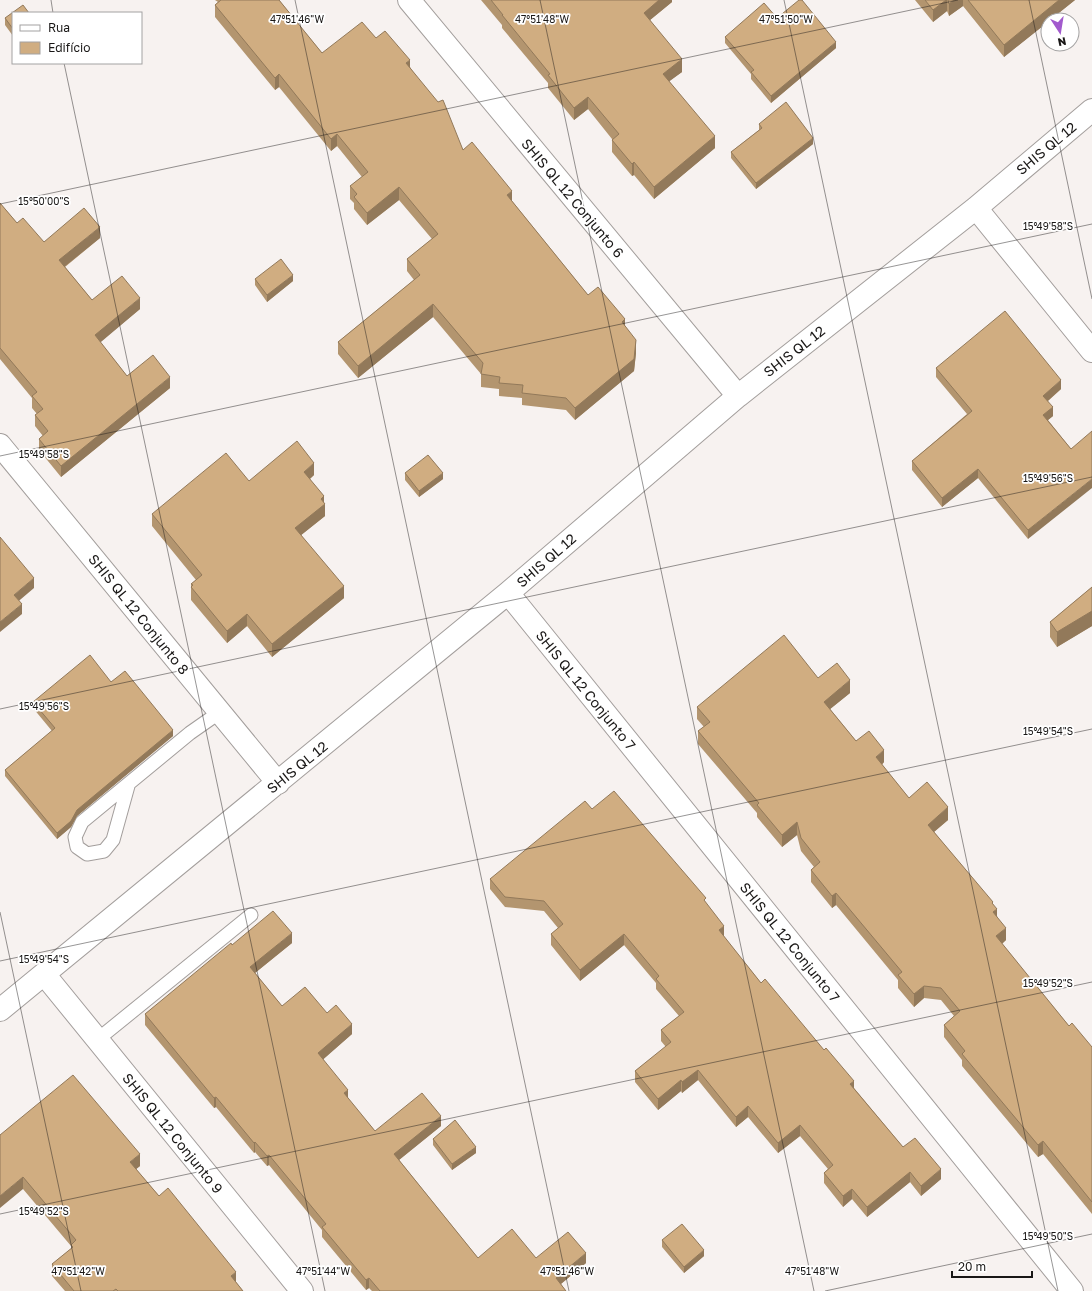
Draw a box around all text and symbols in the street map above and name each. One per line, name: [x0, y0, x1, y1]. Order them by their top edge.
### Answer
legend: [12, 12, 142, 64]
north arrow: [1040, 12, 1080, 52]
text: 47°51'46"W: [270, 13, 324, 25]
text: 47°51'48"W: [515, 13, 569, 25]
text: 47°51'50"W: [759, 13, 813, 25]
text: Rua: [48, 20, 70, 35]
text: N: [1057, 35, 1068, 49]
text: Edifício: [48, 40, 90, 55]
street label: SHIS QL 12: [1012, 118, 1080, 178]
street label: SHIS QL 12 Conjunto 6: [518, 135, 628, 261]
text: 15°50'00"S: [18, 195, 70, 207]
text: 15°49'58"S: [1023, 220, 1073, 232]
street label: SHIS QL 12: [760, 322, 828, 380]
text: 15°49'58"S: [19, 448, 69, 460]
text: 15°49'56"S: [1023, 472, 1073, 484]
street label: SHIS QL 12: [513, 530, 579, 590]
street label: SHIS QL 12 Conjunto 8: [85, 550, 193, 678]
street label: SHIS QL 12 Conjunto 7: [533, 627, 639, 753]
text: 15°49'56"S: [19, 700, 69, 712]
text: 15°49'54"S: [1023, 725, 1073, 737]
street label: SHIS QL 12: [263, 737, 331, 797]
street label: SHIS QL 12 Conjunto 7: [737, 879, 843, 1005]
text: 15°49'54"S: [19, 953, 69, 965]
text: 15°49'52"S: [1023, 977, 1073, 989]
street label: SHIS QL 12 Conjunto 9: [119, 1069, 227, 1197]
text: 15°49'52"S: [19, 1205, 69, 1217]
text: 15°49'50"S: [1023, 1230, 1073, 1242]
scale bar: [952, 1253, 1032, 1279]
text: 20 m: [958, 1259, 986, 1274]
text: 47°51'42"W: [51, 1265, 105, 1277]
text: 47°51'44"W: [296, 1265, 350, 1277]
text: 47°51'46"W: [540, 1265, 594, 1277]
text: 47°51'48"W: [785, 1265, 839, 1277]

